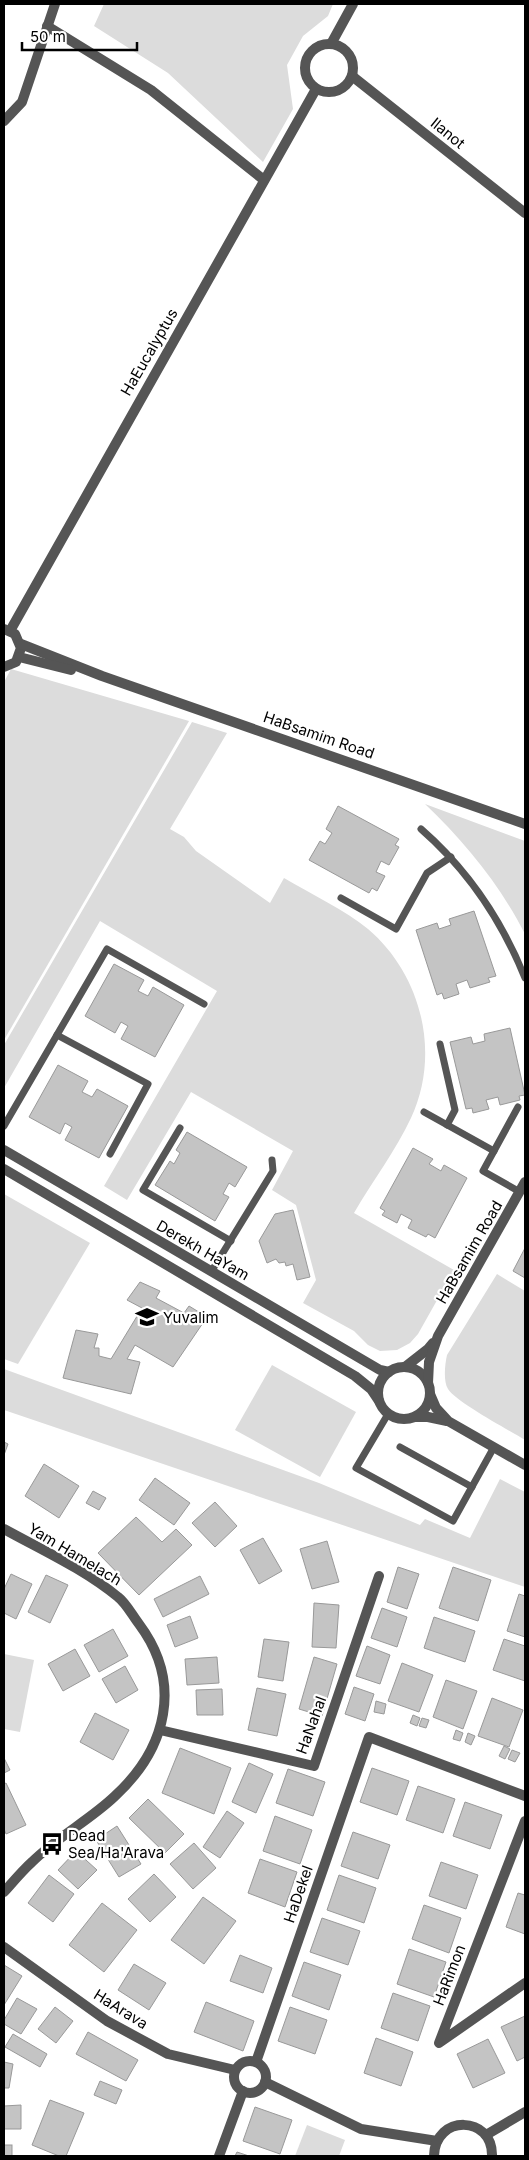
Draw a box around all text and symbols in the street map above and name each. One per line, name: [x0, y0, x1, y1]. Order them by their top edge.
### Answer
scale bar: [22, 20, 138, 52]
text: 50 m: [30, 27, 66, 46]
street label: Ilanot: [427, 113, 469, 153]
street label: HaEucalyptus: [116, 305, 182, 399]
street label: HaBsamim Road: [261, 707, 377, 763]
street label: HaBsamim Road: [432, 1197, 506, 1307]
street label: Derekh HaYam: [153, 1216, 253, 1284]
school or university icon: Yuvalim: [134, 1304, 160, 1330]
place label: Yuvalim: [163, 1308, 219, 1327]
street label: Yam Hamelach: [25, 1519, 125, 1589]
street label: HaNahal: [292, 1693, 330, 1757]
place label: Dead Sea/Ha'Arava: [68, 1826, 164, 1862]
bus stop icon: Dead Sea/Ha'Arava: [39, 1831, 65, 1857]
street label: HaDekel: [279, 1863, 317, 1925]
street label: HaRimon: [429, 1942, 469, 2008]
street label: HaArava: [90, 1985, 152, 2033]

